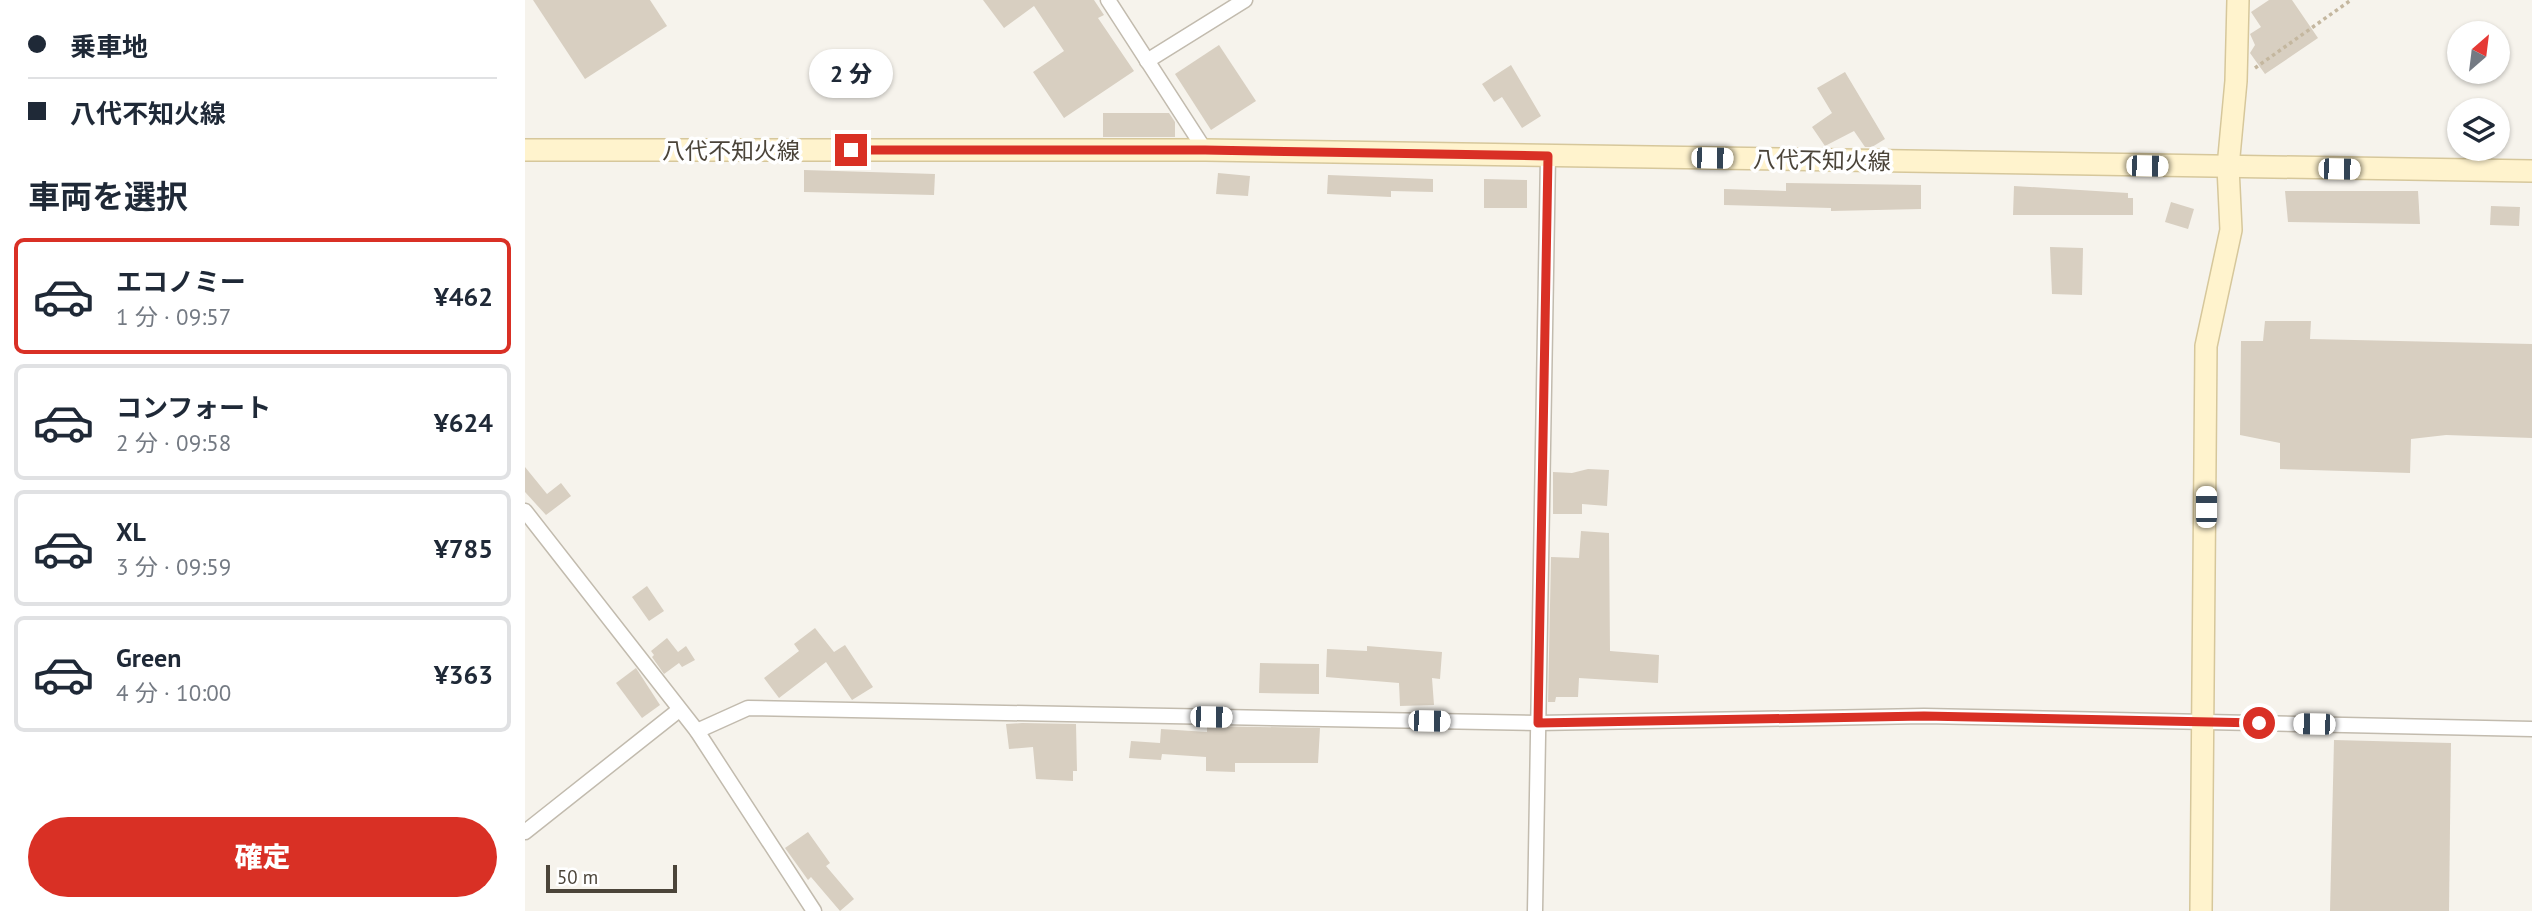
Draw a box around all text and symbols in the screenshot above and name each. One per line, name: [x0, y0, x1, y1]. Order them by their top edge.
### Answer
north arrow: [2447, 21, 2509, 84]
map controls: [2447, 21, 2510, 161]
text: 乗車地: [70, 30, 148, 63]
callout: 2 分: [809, 48, 893, 97]
text: 2 分: [830, 59, 872, 88]
text: 八代不知火線: [70, 97, 226, 130]
button: layers: [2447, 98, 2510, 161]
route end: [835, 134, 867, 166]
street label: 八代不知火線: [662, 136, 800, 165]
street label: 八代不知火線: [1753, 144, 1891, 176]
car: [1691, 147, 1734, 169]
car: [2126, 155, 2169, 177]
car: [2318, 158, 2361, 180]
text: 車両を選択: [28, 175, 188, 217]
icon: car: [32, 265, 95, 328]
text: エコノミー: [116, 265, 246, 298]
text: ¥462: [434, 280, 493, 313]
text: 1 分 · 09:57: [116, 302, 231, 331]
icon: car: [32, 391, 95, 454]
text: コンフォート: [116, 391, 271, 424]
text: ¥624: [434, 406, 493, 439]
text: 2 分 · 09:58: [116, 428, 231, 457]
car: [2196, 486, 2217, 528]
text: XL: [116, 515, 146, 548]
icon: car: [32, 517, 95, 580]
text: ¥785: [434, 532, 493, 565]
text: 3 分 · 09:59: [116, 552, 231, 581]
text: Green: [116, 641, 181, 674]
icon: car: [32, 643, 95, 706]
text: ¥363: [434, 658, 493, 691]
text: 4 分 · 10:00: [116, 678, 231, 707]
car: [1190, 706, 1233, 728]
route start: [2243, 707, 2275, 739]
car: [1408, 710, 1451, 732]
car: [2293, 713, 2336, 735]
button: 確定: [28, 817, 497, 897]
scale bar: [546, 862, 677, 894]
text: 50 m: [557, 865, 598, 889]

